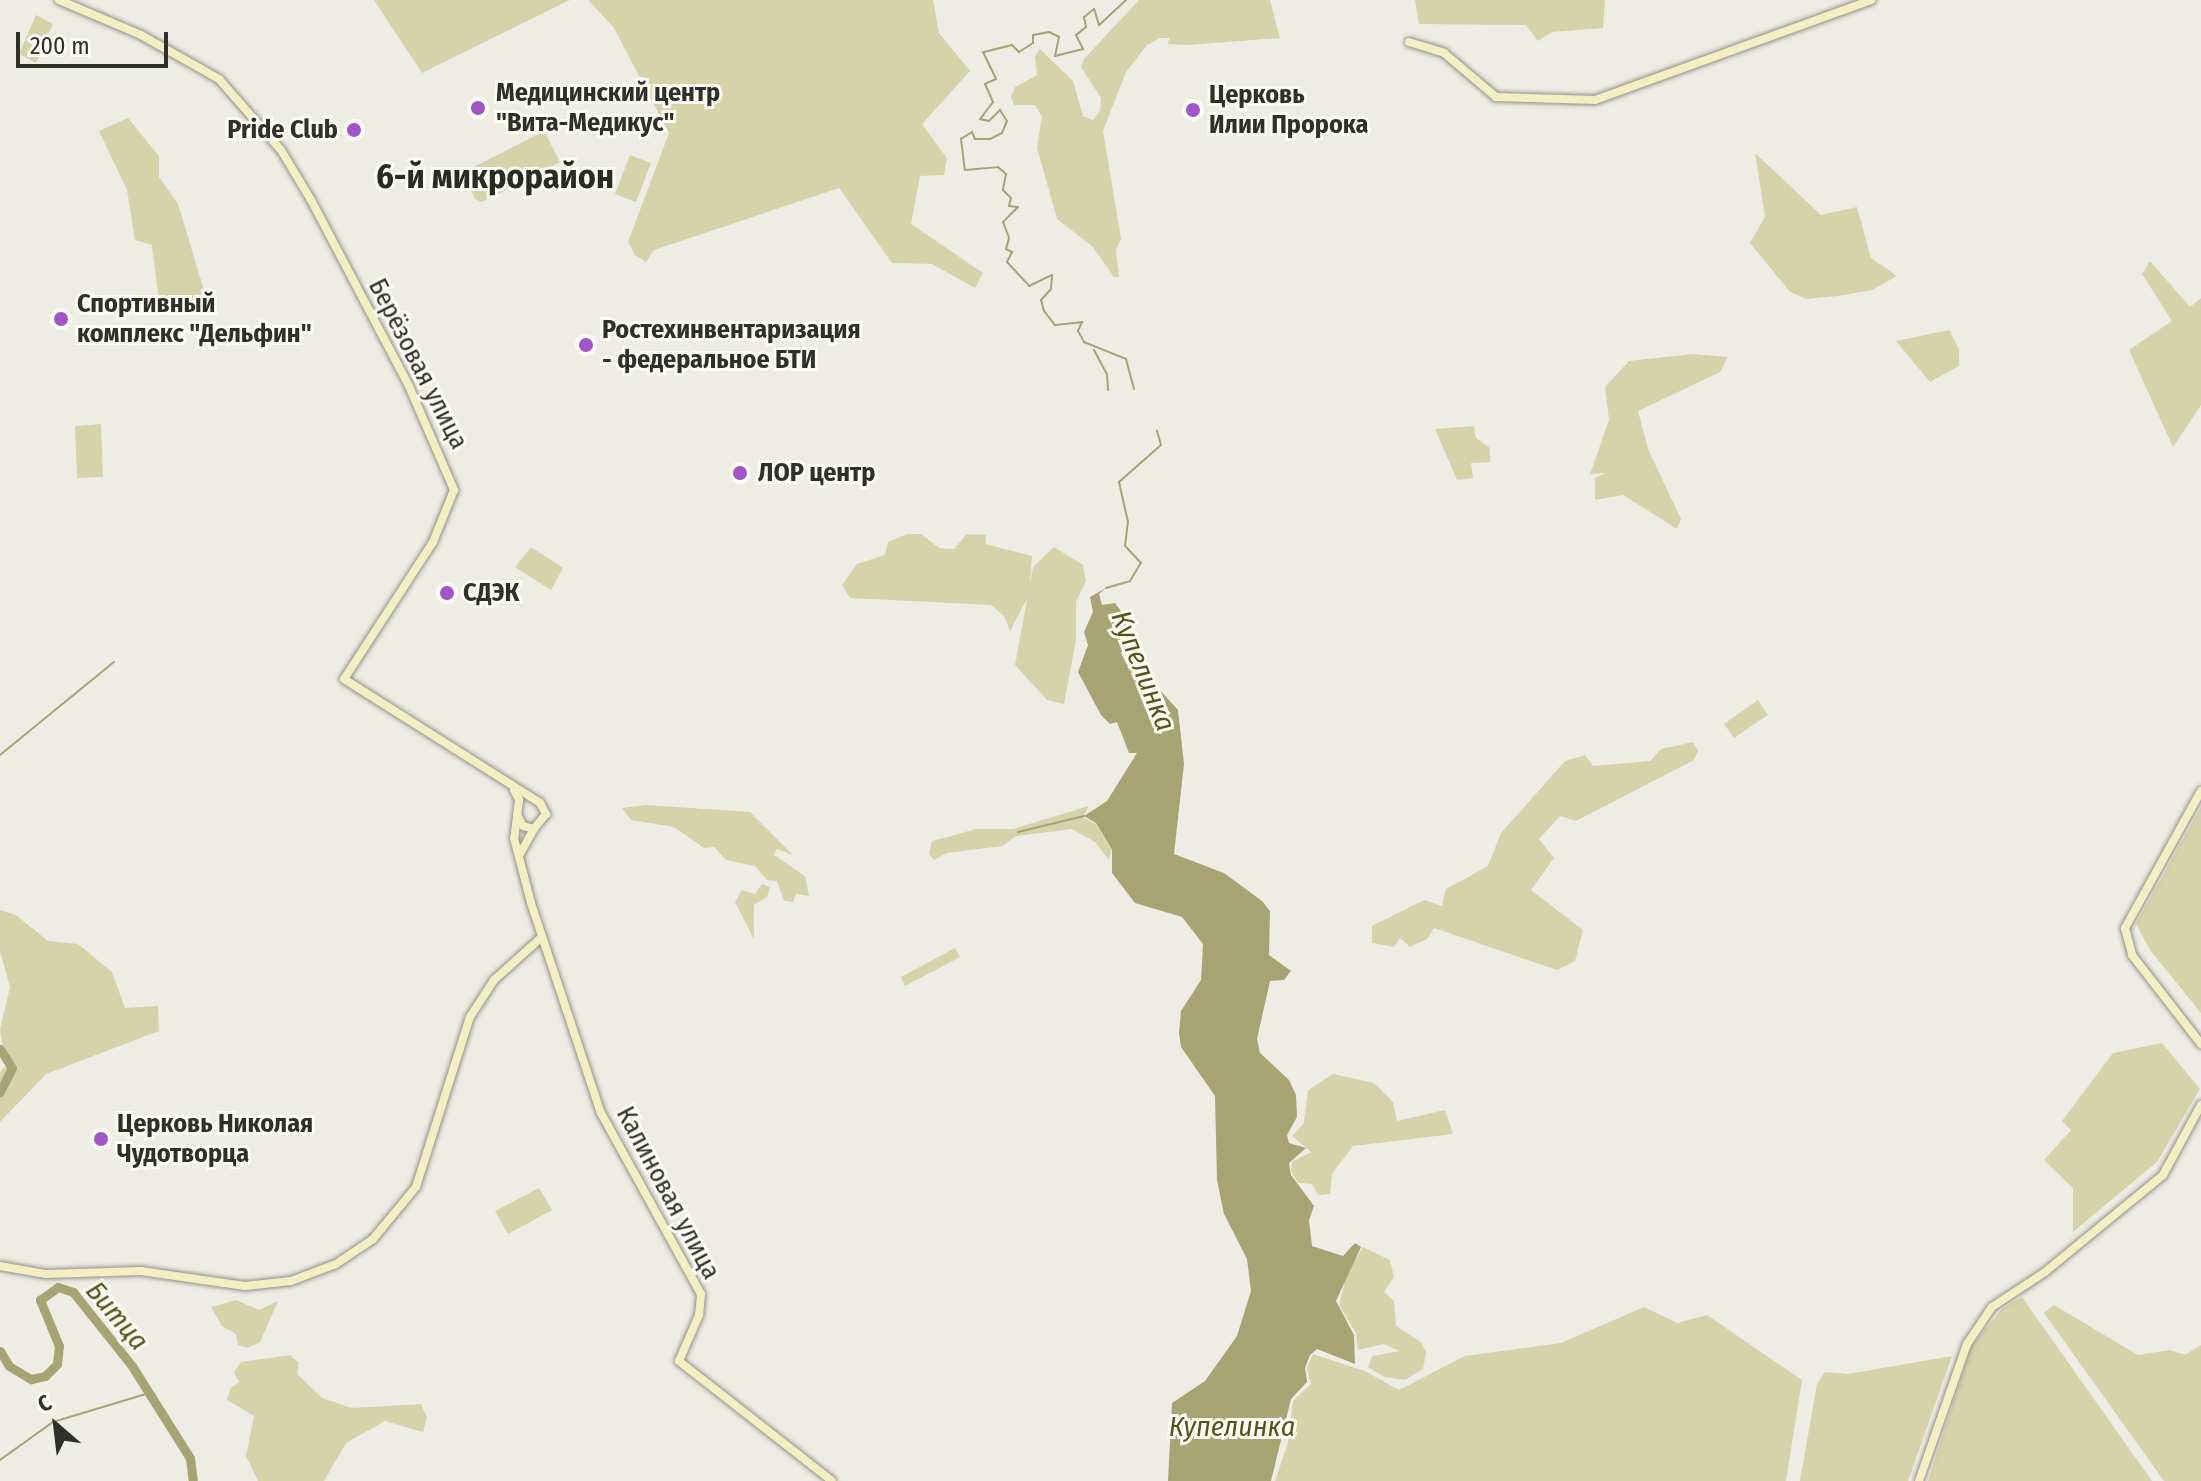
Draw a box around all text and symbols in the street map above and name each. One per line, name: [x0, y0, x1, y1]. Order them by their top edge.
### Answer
scale bar: [20, 16, 172, 66]
text: 200 m: [30, 32, 90, 60]
place label: Медицинский центр "Вита-Медикус": [496, 77, 720, 138]
place label: Церковь Илии Пророка: [1209, 79, 1368, 140]
marker: Медицинский центр "Вита-Медикус": [467, 97, 489, 119]
marker: Церковь Илии Пророка: [1184, 101, 1202, 119]
place label: Pride Club: [227, 114, 338, 146]
marker: Pride Club: [345, 121, 363, 139]
district label: 6-й микрорайон: [376, 157, 614, 197]
street label: Берёзовая улица: [362, 273, 474, 455]
place label: Спортивный комплекс "Дельфин": [77, 288, 312, 350]
marker: Спортивный комплекс "Дельфин": [52, 310, 70, 328]
place label: Ростехинвентаризация - федеральное БТИ: [602, 314, 861, 376]
marker: Ростехинвентаризация - федеральное БТИ: [577, 336, 595, 354]
place label: ЛОР центр: [758, 457, 875, 489]
marker: ЛОР центр: [729, 462, 751, 484]
place label: СДЭК: [463, 577, 519, 609]
marker: СДЭК: [438, 584, 456, 602]
water label: Купелинка: [1104, 606, 1182, 736]
street label: Калиновая улица: [609, 1101, 727, 1285]
place label: Церковь Николая Чудотворца: [117, 1108, 313, 1170]
marker: Церковь Николая Чудотворца: [92, 1130, 110, 1148]
water label: Битца: [79, 1275, 155, 1357]
north arrow: [16, 1385, 96, 1465]
text: С: [33, 1389, 56, 1418]
water label: Купелинка: [1169, 1410, 1295, 1444]

